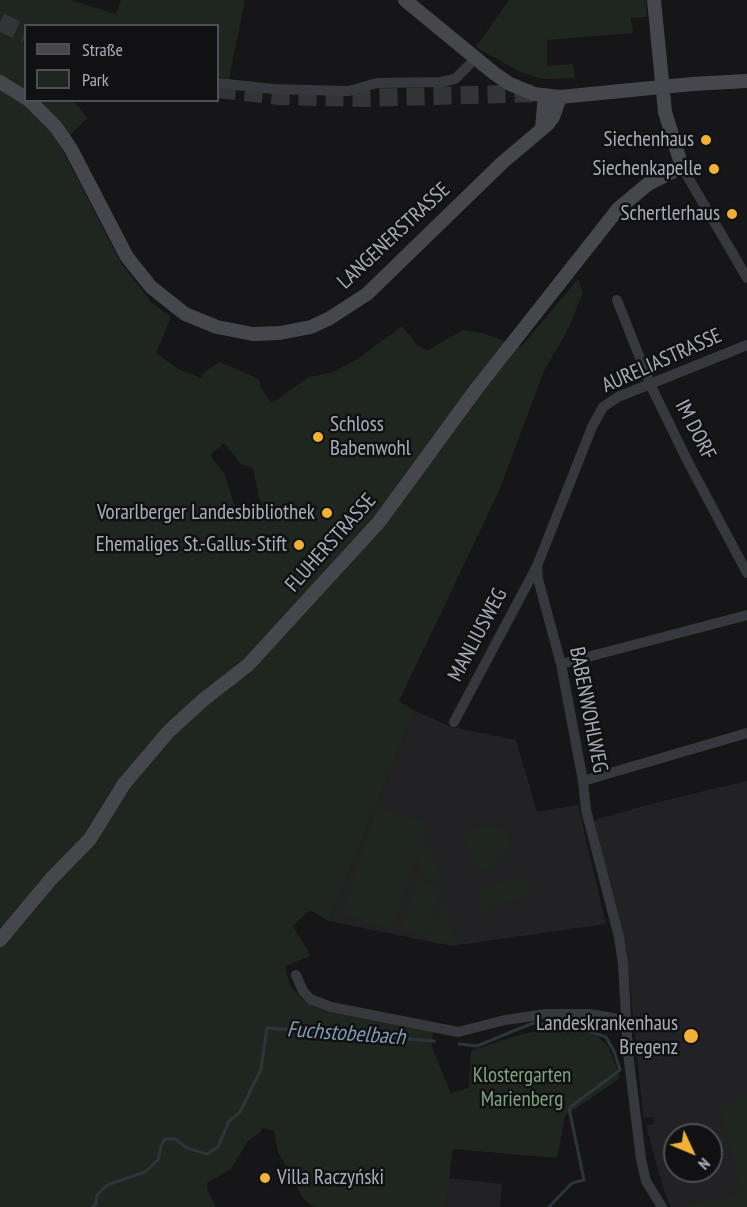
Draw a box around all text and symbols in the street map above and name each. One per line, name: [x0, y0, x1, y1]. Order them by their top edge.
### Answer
legend: [24, 24, 219, 102]
text: Straße: [82, 38, 123, 61]
text: Park: [82, 68, 109, 91]
place label: Siechenhaus: [603, 127, 694, 153]
marker: Siechenhaus: [699, 133, 713, 147]
place label: Siechenkapelle: [593, 156, 702, 182]
marker: Siechenkapelle: [707, 162, 721, 176]
street label: LANGENERSTRASSE: [332, 177, 456, 295]
place label: Schertlerhaus: [620, 201, 720, 227]
marker: Schertlerhaus: [725, 207, 739, 221]
street label: AURELIASTRASSE: [598, 323, 726, 399]
street label: IM DORF: [669, 396, 721, 464]
place label: Schloss Babenwohl: [330, 412, 411, 462]
marker: Schloss Babenwohl: [311, 430, 325, 444]
street label: FLUHERSTRASSE: [280, 489, 382, 597]
place label: Vorarlberger Landesbibliothek: [97, 500, 315, 526]
marker: Vorarlberger Landesbibliothek: [320, 506, 334, 520]
place label: Ehemaliges St.-Gallus-Stift: [96, 532, 287, 558]
marker: Ehemaliges St.-Gallus-Stift: [292, 538, 306, 552]
street label: MANLIUSWEG: [443, 584, 513, 686]
street label: BABENWOHLWEG: [563, 645, 613, 775]
place label: Landeskrankenhaus Bregenz: [536, 1011, 678, 1061]
water label: Fuchstobelbach: [286, 1017, 406, 1051]
marker: Landeskrankenhaus Bregenz: [682, 1027, 700, 1045]
park label: Klostergarten Marienberg: [473, 1063, 571, 1113]
north arrow: [663, 1123, 723, 1183]
text: N: [694, 1154, 715, 1174]
place label: Villa Raczyński: [277, 1165, 384, 1191]
marker: Villa Raczyński: [258, 1171, 272, 1185]

